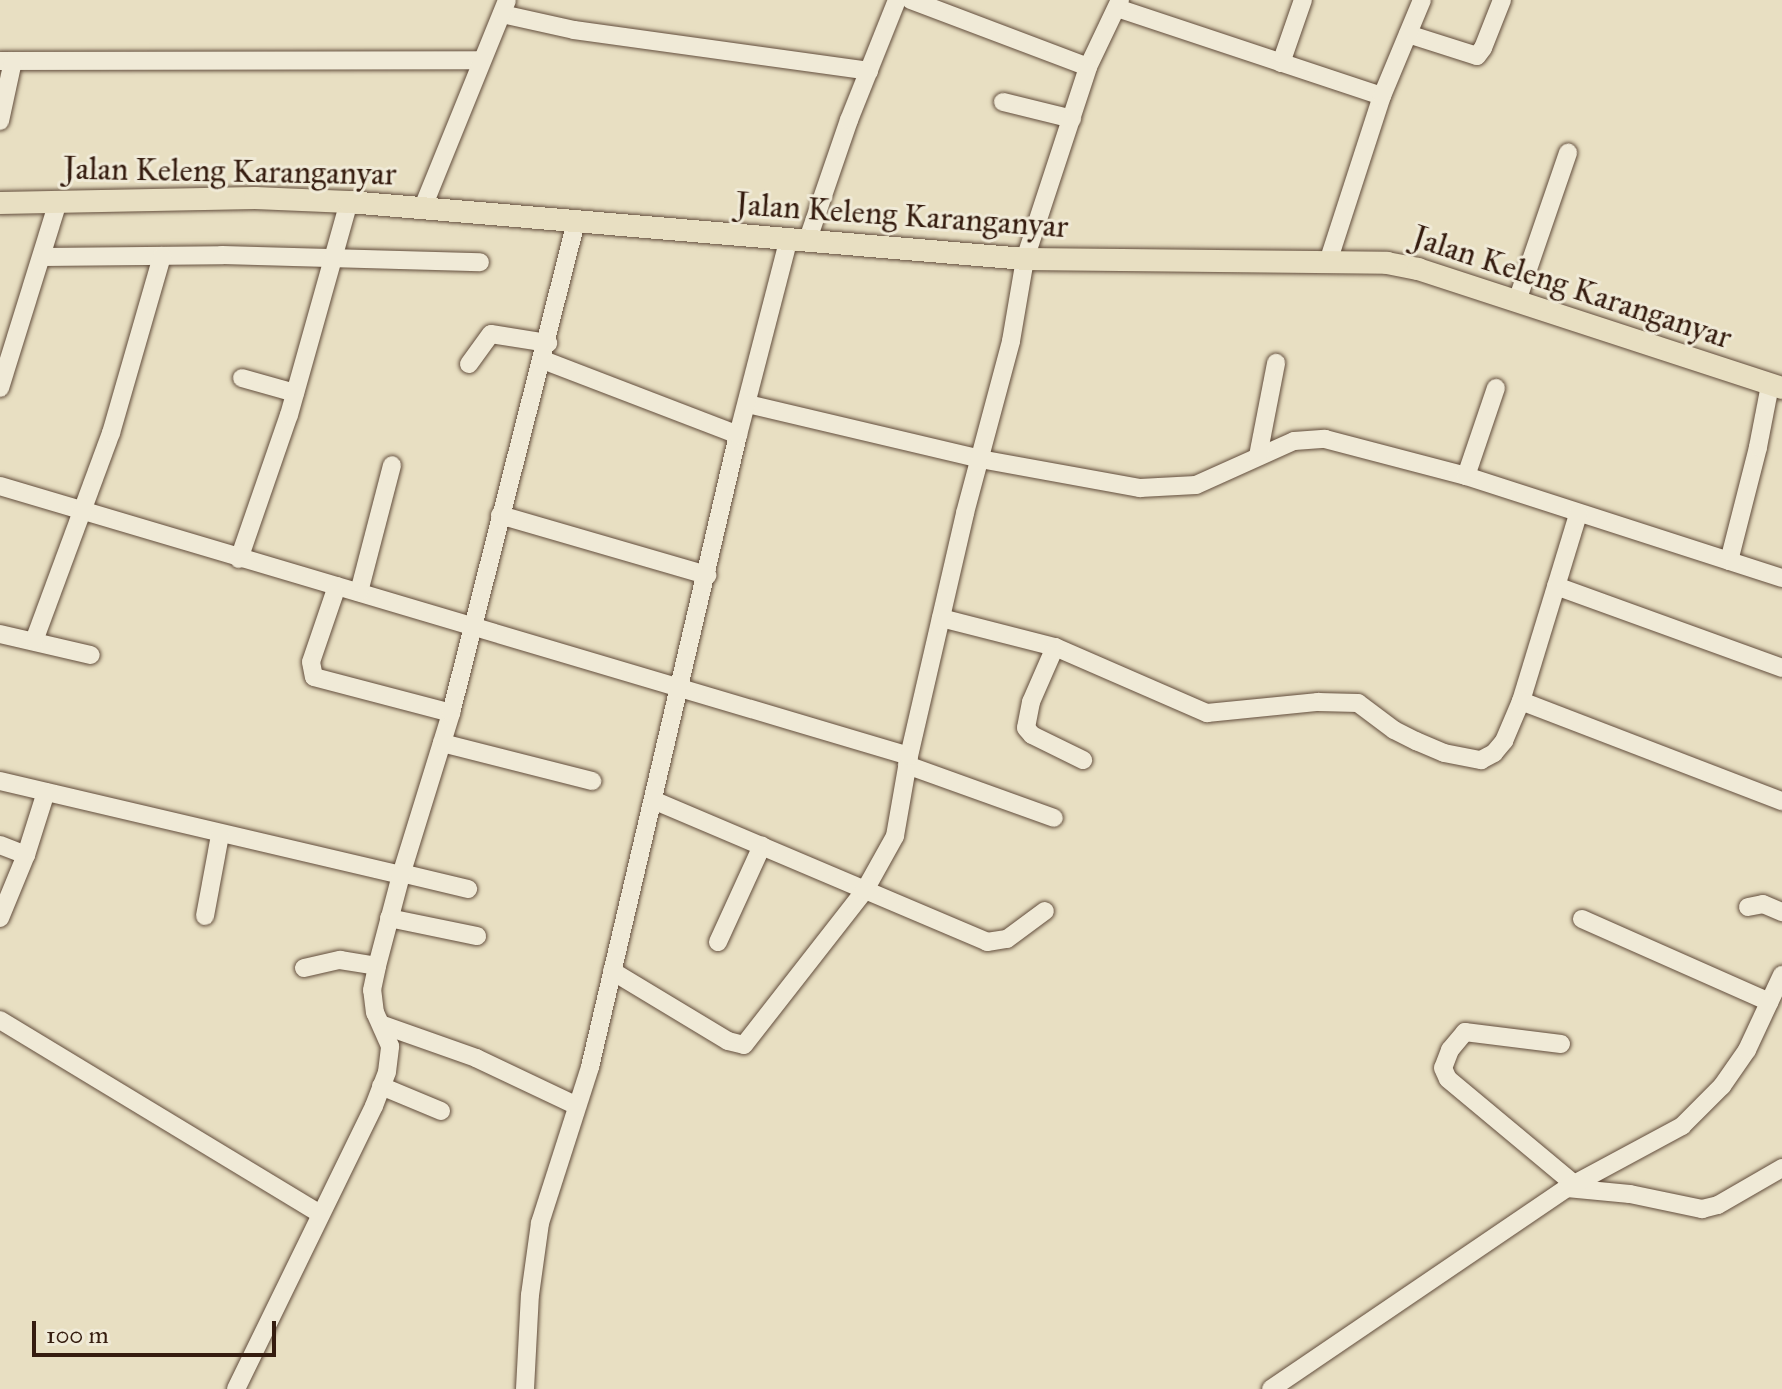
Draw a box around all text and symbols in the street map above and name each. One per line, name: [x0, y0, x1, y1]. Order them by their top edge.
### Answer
street label: Jalan Keleng Karanganyar: [63, 150, 397, 194]
street label: Jalan Keleng Karanganyar: [734, 185, 1070, 247]
street label: Jalan Keleng Karanganyar: [1408, 218, 1736, 358]
scale bar: [36, 1305, 280, 1355]
text: 100 m: [46, 1320, 109, 1350]

